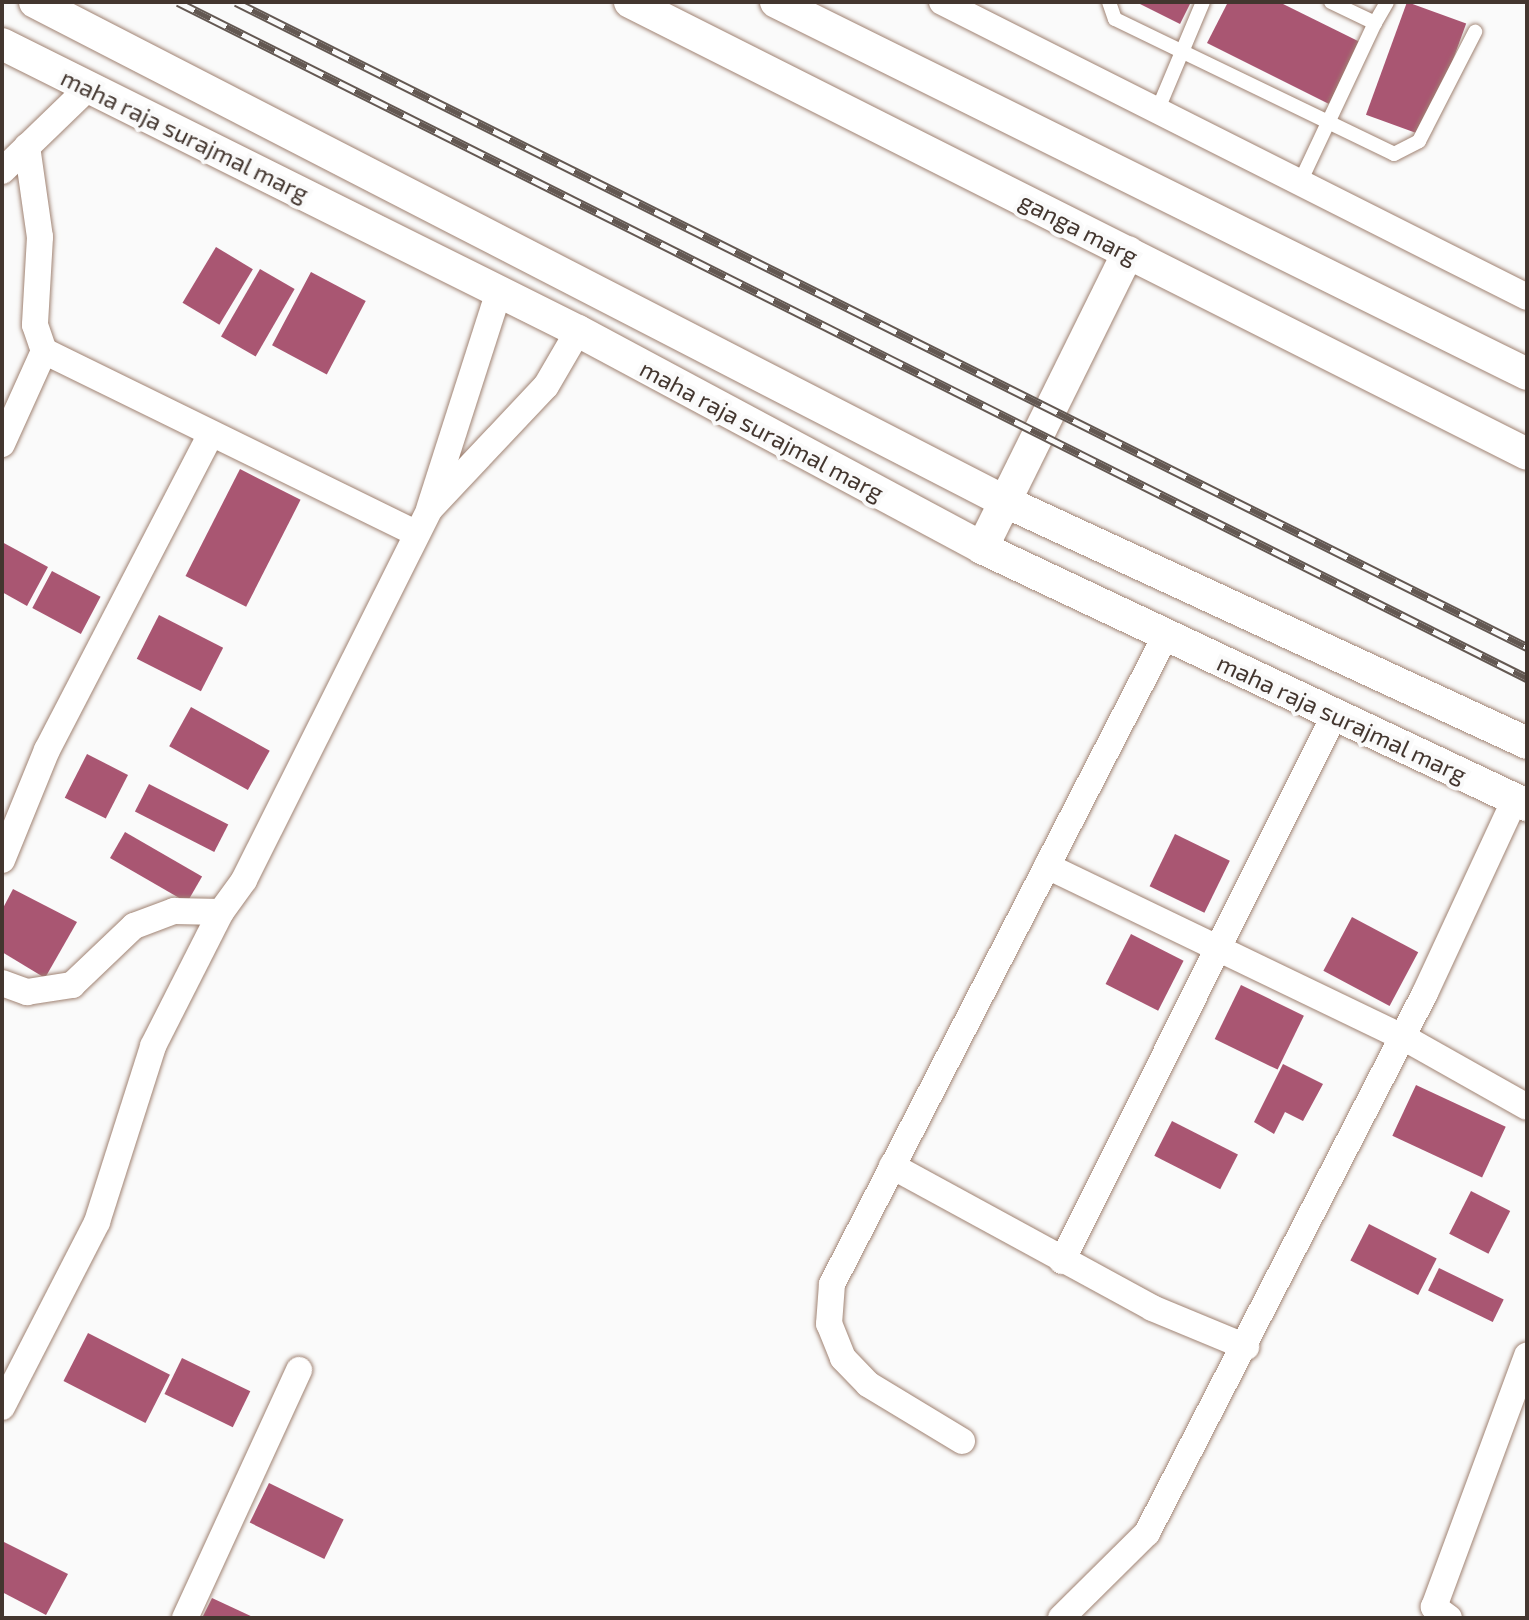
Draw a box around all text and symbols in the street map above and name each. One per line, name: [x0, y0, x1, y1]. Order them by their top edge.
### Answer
street label: maha raja surajmal marg: [56, 62, 314, 208]
street label: ganga marg: [1015, 186, 1143, 270]
street label: maha raja surajmal marg: [635, 353, 889, 507]
street label: maha raja surajmal marg: [1212, 647, 1472, 789]

